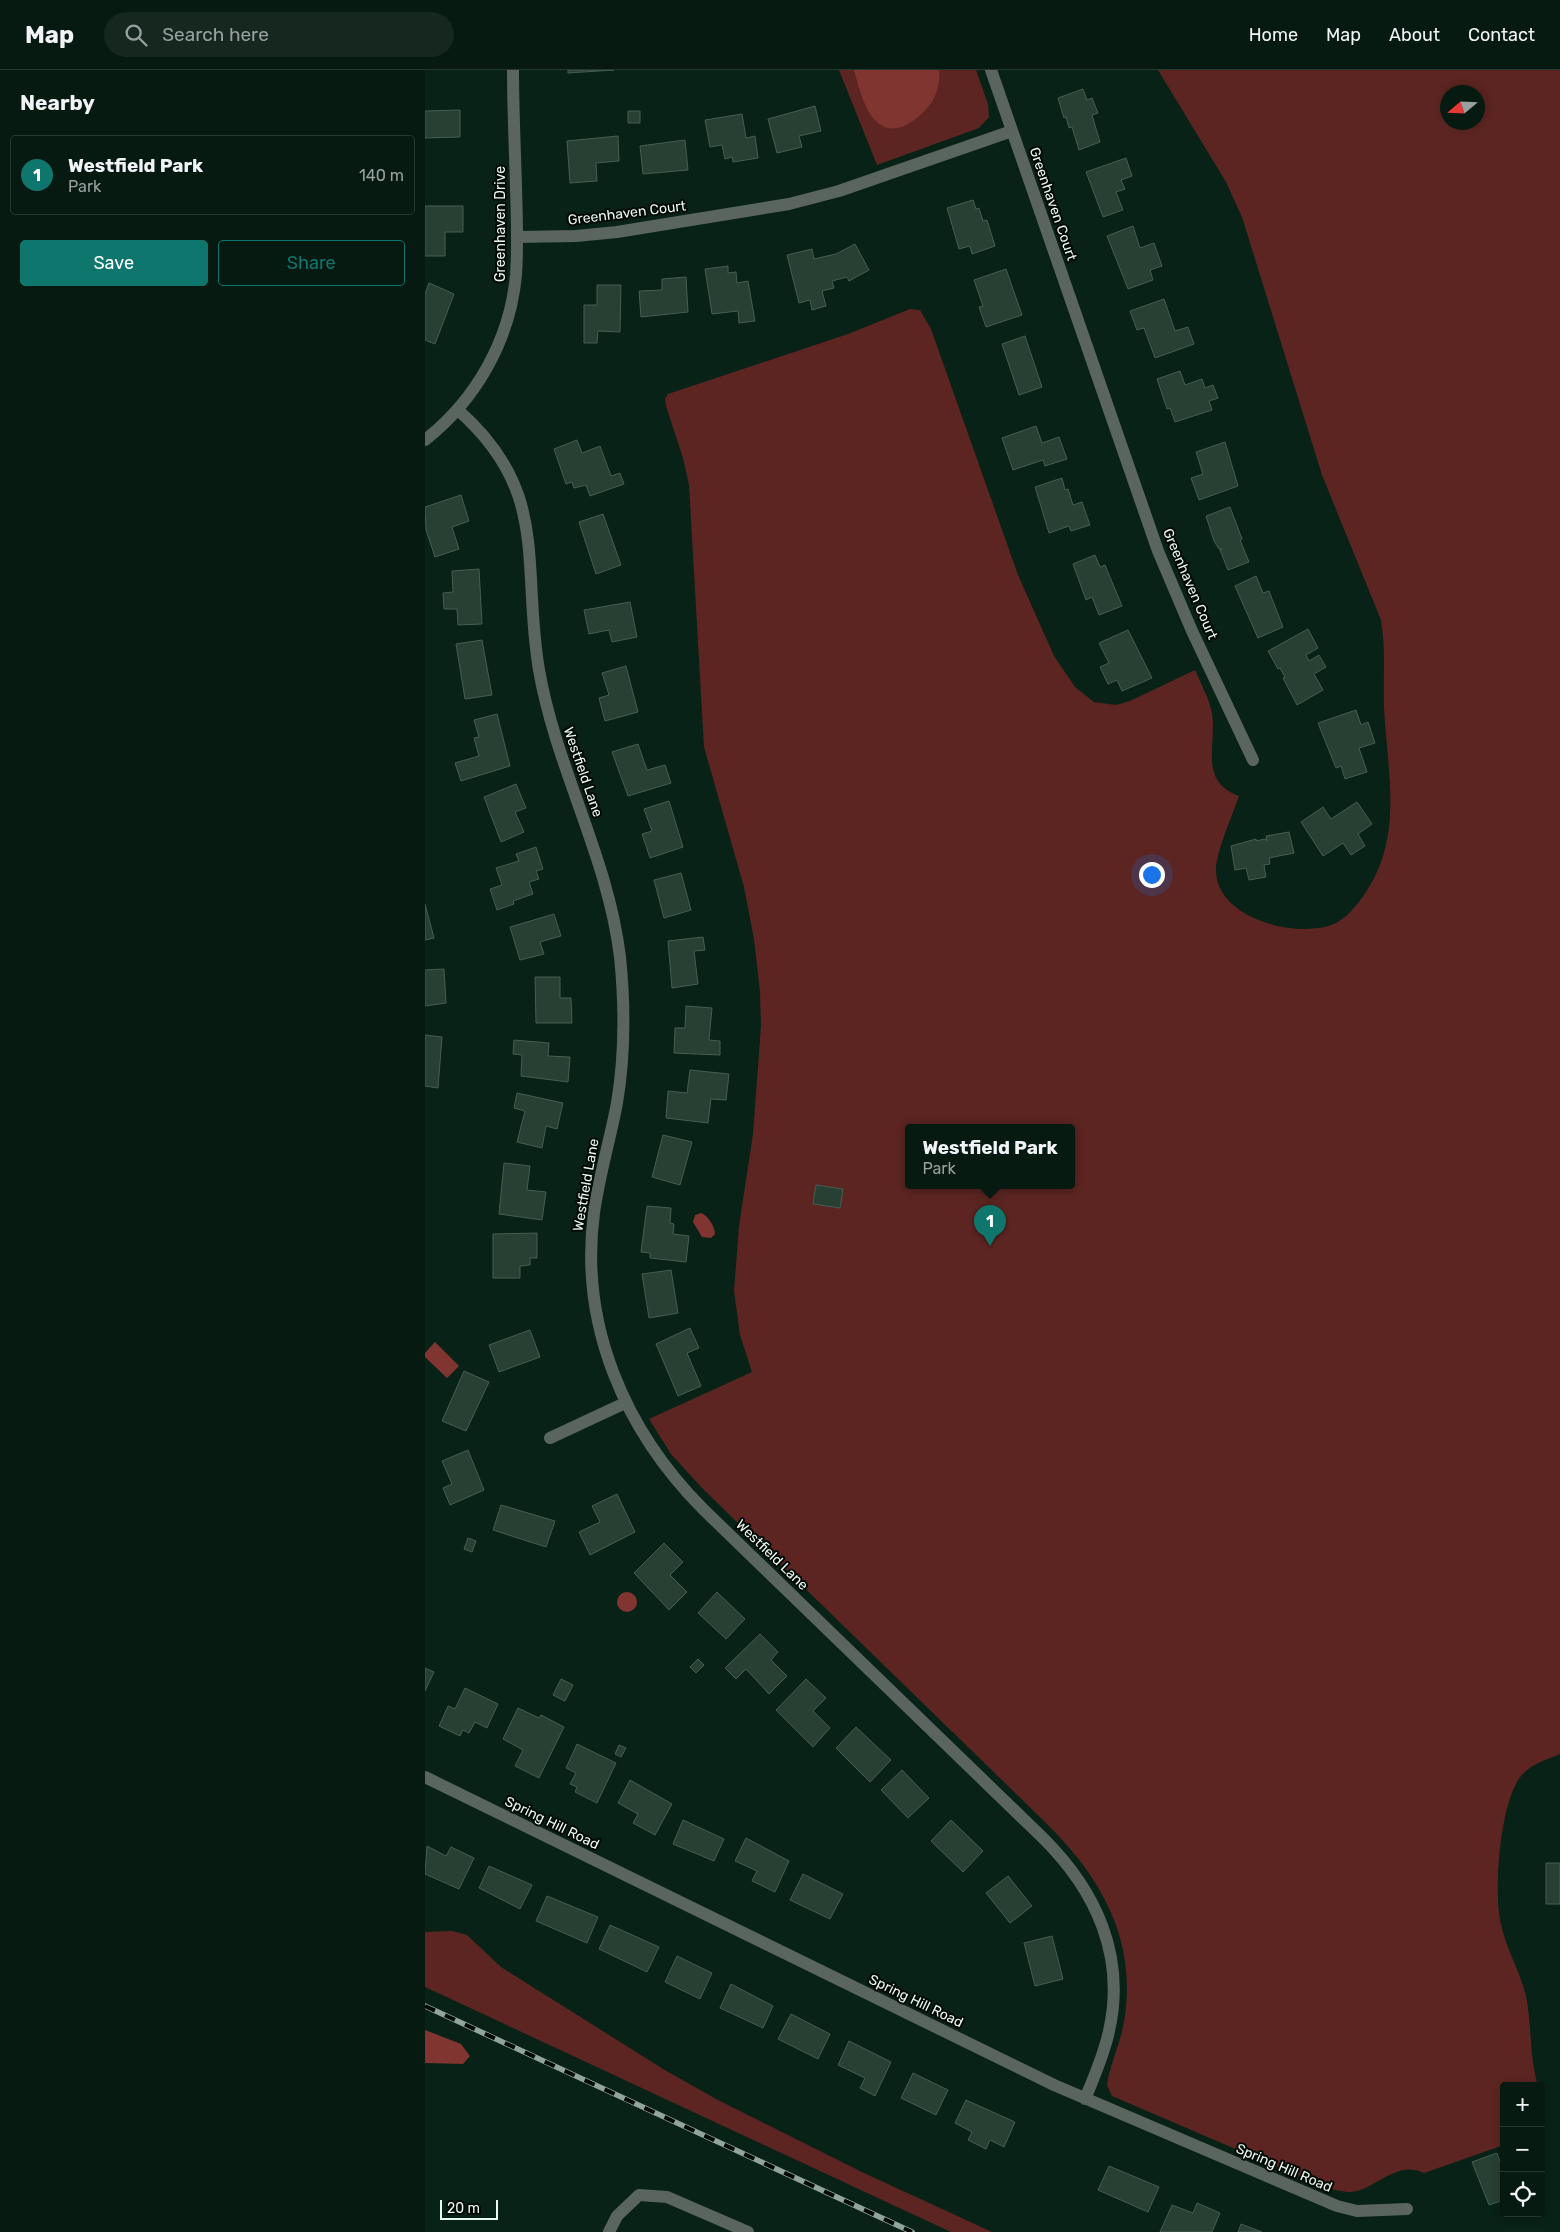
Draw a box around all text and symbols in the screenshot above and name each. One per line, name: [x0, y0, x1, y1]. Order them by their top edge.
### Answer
search box: [104, 12, 454, 57]
text: Map: [25, 21, 74, 49]
icon: search: [122, 21, 150, 49]
text: Search here: [162, 23, 269, 46]
text: Home: [1249, 24, 1298, 46]
text: Map: [1326, 24, 1361, 46]
text: About: [1389, 24, 1440, 46]
text: Contact: [1468, 24, 1535, 46]
north arrow: [1440, 85, 1485, 130]
text: Nearby: [20, 90, 95, 115]
street label: Greenhaven Court: [1026, 145, 1081, 263]
text: Westfield Park: [68, 154, 203, 177]
text: 1: [33, 166, 41, 185]
text: 140 m: [359, 166, 404, 185]
street label: Greenhaven Drive: [492, 166, 509, 282]
text: Park: [68, 177, 101, 196]
street label: Greenhaven Court: [567, 197, 688, 229]
button: Save: [20, 240, 208, 286]
button: Share: [218, 240, 405, 286]
street label: Greenhaven Court: [1159, 526, 1221, 642]
street label: Westfield Lane: [560, 725, 606, 819]
your location: [1139, 862, 1165, 888]
popup: [905, 1124, 1075, 1189]
text: Westfield Park: [922, 1136, 1058, 1159]
street label: Westfield Lane: [569, 1137, 603, 1233]
text: Park: [922, 1159, 956, 1178]
pin: 1: [974, 1205, 1006, 1246]
street label: Westfield Lane: [732, 1516, 812, 1594]
street label: Spring Hill Road: [502, 1793, 602, 1853]
street label: Spring Hill Road: [866, 1971, 966, 2031]
map controls: [1500, 2082, 1545, 2217]
button: +: [1500, 2082, 1545, 2127]
button: −: [1500, 2127, 1545, 2172]
street label: Spring Hill Road: [1233, 2140, 1335, 2196]
button: locate: [1500, 2172, 1545, 2217]
scale bar: [440, 2197, 497, 2220]
text: 20 m: [447, 2200, 480, 2217]

